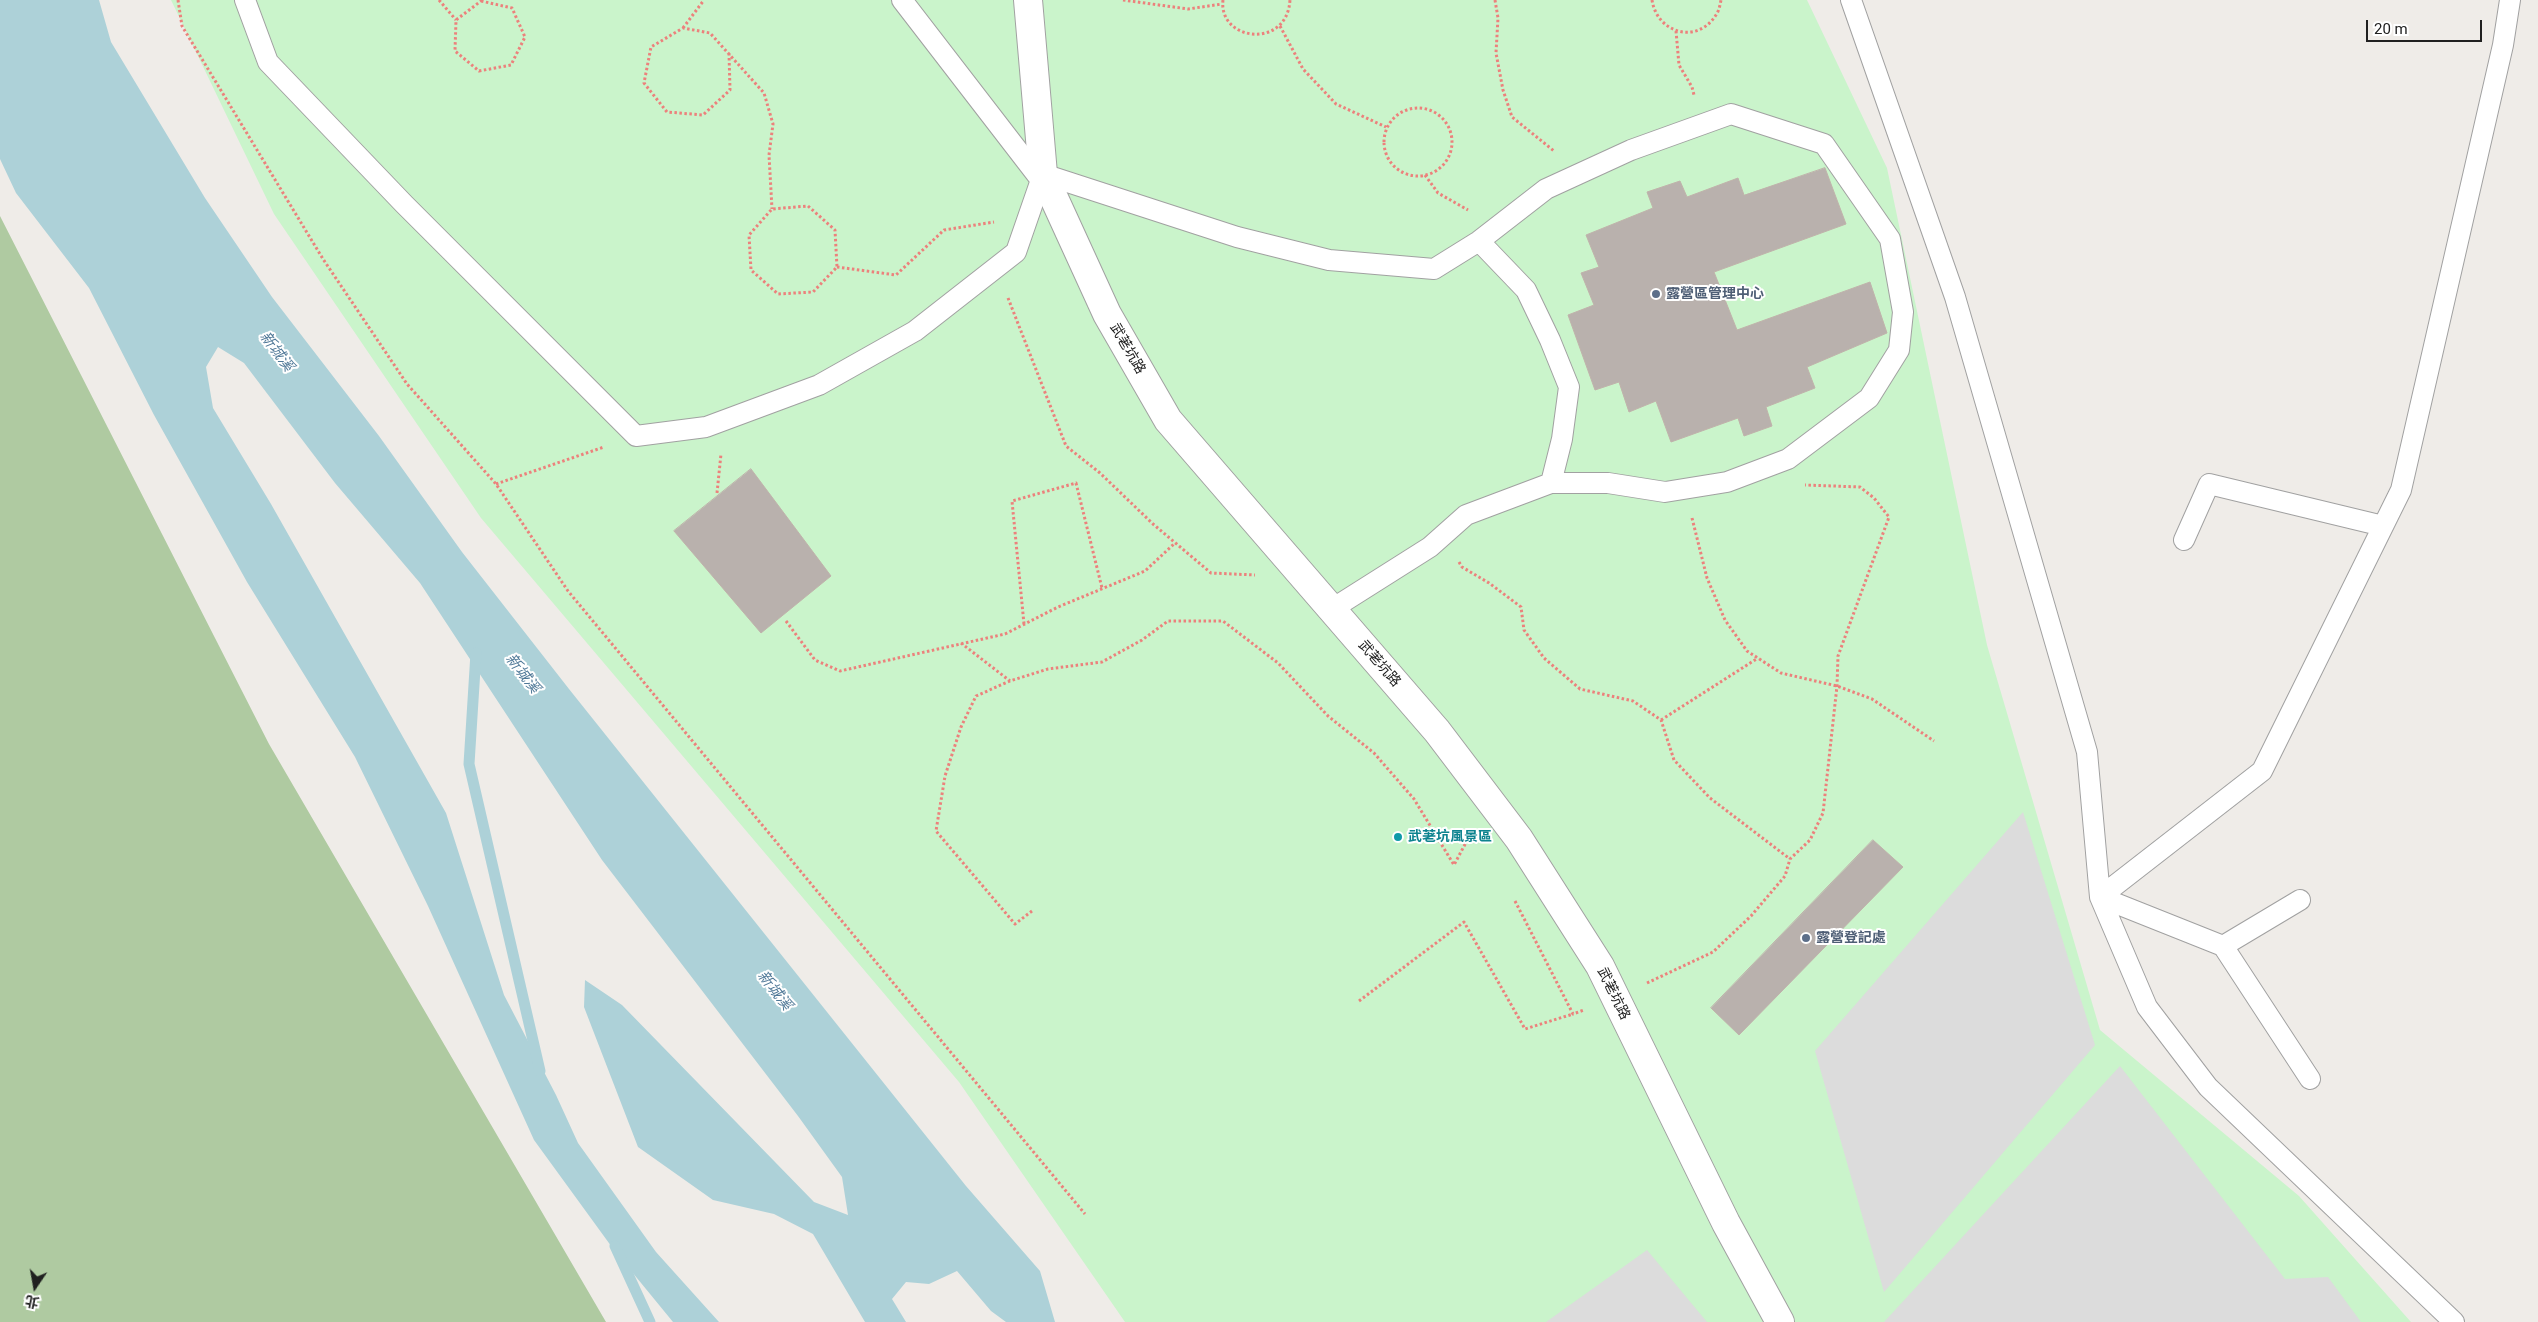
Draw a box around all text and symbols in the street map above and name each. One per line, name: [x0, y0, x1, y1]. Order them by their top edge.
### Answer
scale bar: [2368, 10, 2484, 42]
text: 20 m: [2374, 20, 2408, 38]
place label: 露營區管理中心: [1666, 286, 1764, 302]
marker: 露營區管理中心: [1650, 288, 1662, 300]
street label: 武荖坑路: [1106, 321, 1148, 377]
water label: 新城溪: [255, 329, 297, 375]
street label: 武荖坑路: [1354, 637, 1404, 691]
water label: 新城溪: [501, 651, 543, 697]
place label: 武荖坑風景區: [1408, 829, 1492, 845]
marker: 武荖坑風景區: [1392, 831, 1404, 843]
place label: 露營登記處: [1816, 930, 1886, 946]
marker: 露營登記處: [1800, 932, 1812, 944]
street label: 武荖坑路: [1593, 965, 1633, 1023]
water label: 新城溪: [753, 968, 795, 1014]
north arrow: [10, 1262, 60, 1312]
text: 北: [23, 1292, 40, 1311]

